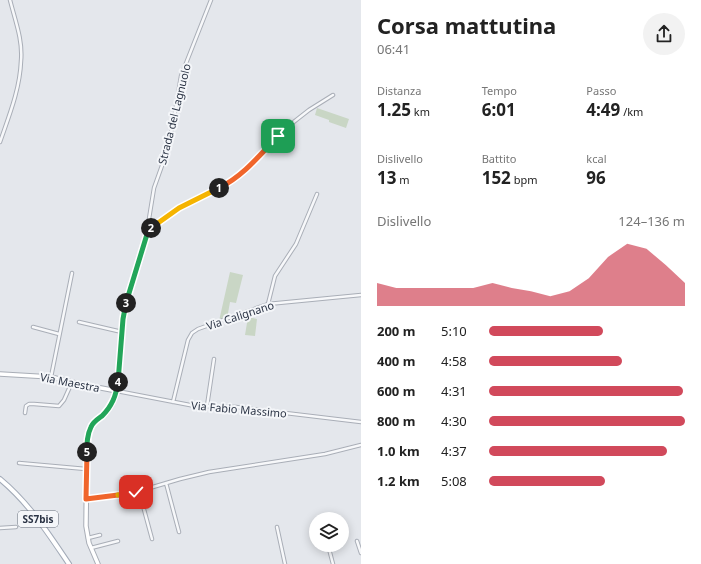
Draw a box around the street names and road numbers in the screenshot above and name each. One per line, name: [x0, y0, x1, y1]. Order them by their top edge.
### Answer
street label: Strada del Lagnuolo: [154, 62, 194, 166]
street label: Via Calignano: [204, 297, 276, 333]
street label: Via Maestra: [39, 369, 101, 395]
street label: Via Fabio Massimo: [191, 397, 288, 421]
road number: SS7bis: [18, 511, 58, 527]

